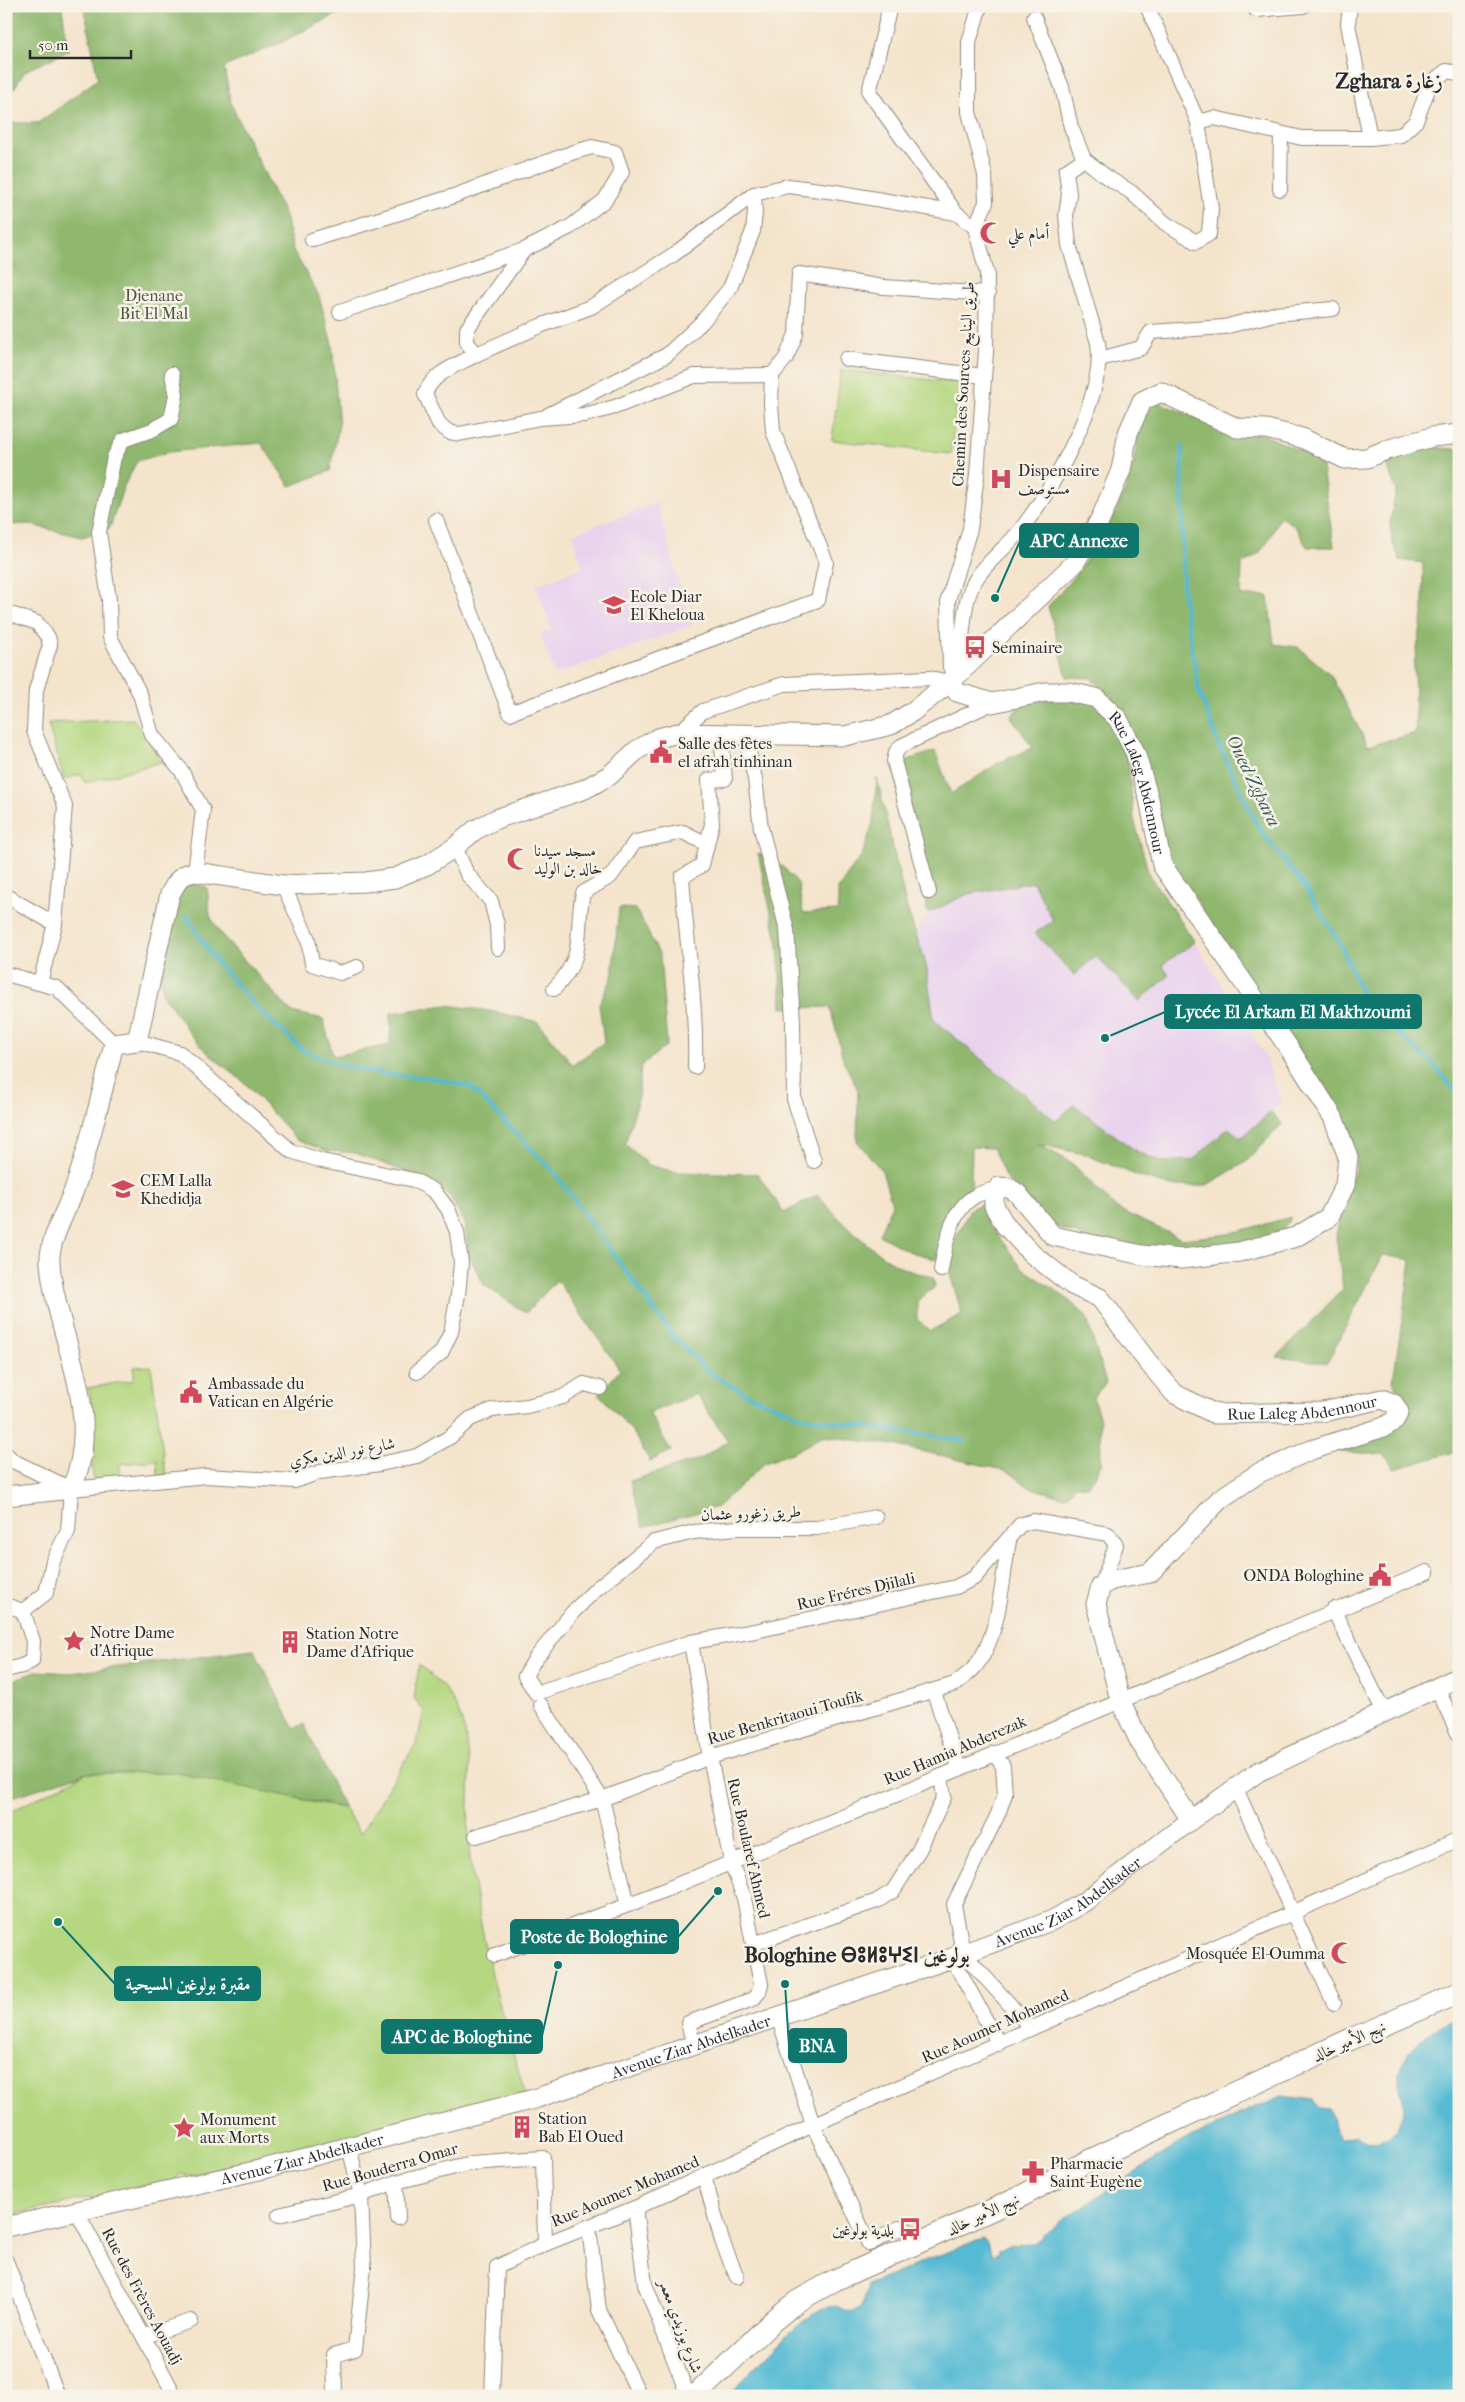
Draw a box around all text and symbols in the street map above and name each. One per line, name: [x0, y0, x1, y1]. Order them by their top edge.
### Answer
scale bar: [30, 28, 131, 60]
text: 50 m: [38, 36, 69, 54]
district label: Zghara زغارة: [1335, 69, 1443, 94]
mosque icon: أمام علي: [978, 220, 1004, 246]
place label: أمام علي: [1008, 222, 1049, 249]
street label: Chemin des Sources طريق الينابيع: [948, 281, 984, 487]
park label: Djenane Bit El Mal: [120, 286, 189, 323]
place label: Dispensaire مستوصف: [1018, 461, 1099, 499]
hospital icon: Dispensaire مستوصف: [988, 466, 1014, 492]
callout: APC Annexe: [1020, 524, 1138, 557]
text: APC Annexe: [1029, 531, 1128, 552]
place label: Ecole Diar El Kheloua: [630, 587, 705, 624]
school or university icon: Ecole Diar El Kheloua: [601, 592, 627, 618]
bus stop icon: Seminaire: [962, 634, 988, 660]
place label: Seminaire: [992, 638, 1062, 657]
street label: Rue Laleg Abdennour: [1105, 706, 1169, 856]
water label: Oued Zghara: [1222, 732, 1284, 830]
place label: Salle des fêtes el afrah tinhinan: [678, 734, 793, 771]
public building icon: Salle des fêtes el afrah tinhinan: [648, 739, 674, 765]
place label: مسجد سيدنا خالد بن الوليد: [534, 841, 602, 879]
mosque icon: مسجد سيدنا خالد بن الوليد: [505, 846, 531, 872]
callout: Lycée El Arkam El Makhzoumi: [1165, 995, 1421, 1028]
text: Lycée El Arkam El Makhzoumi: [1175, 1002, 1412, 1023]
place label: CEM Lalla Khedidja: [140, 1171, 213, 1208]
school or university icon: CEM Lalla Khedidja: [110, 1176, 136, 1202]
place label: Ambassade du Vatican en Algérie: [207, 1374, 334, 1411]
public building icon: Ambassade du Vatican en Algérie: [178, 1379, 204, 1405]
street label: Rue Laleg Abdennour: [1227, 1391, 1379, 1423]
street label: شارع نور الدين مكري: [288, 1433, 397, 1475]
street label: طريق زغورو عثمان: [701, 1502, 801, 1525]
public building icon: ONDA Bologhine: [1367, 1562, 1393, 1588]
place label: ONDA Bologhine: [1244, 1566, 1364, 1585]
street label: Rue Fréres Djilali: [795, 1568, 917, 1614]
place label: Notre Dame d'Afrique: [90, 1623, 175, 1660]
place label: Station Notre Dame d'Afrique: [306, 1624, 414, 1661]
place icon: Notre Dame d'Afrique: [61, 1628, 87, 1654]
building icon: Station Notre Dame d'Afrique: [277, 1629, 303, 1655]
street label: Rue Benkritaoui Toufik: [705, 1685, 866, 1748]
street label: Rue Hamia Abderezak: [881, 1711, 1030, 1789]
street label: Rue Boularef Ahmed: [724, 1776, 774, 1920]
street label: Avenue Ziar Abdelkader: [991, 1852, 1145, 1951]
callout: Poste de Bologhine: [511, 1920, 678, 1953]
text: Poste de Bologhine: [521, 1927, 668, 1948]
mosque icon: Mosquée El-Oumma: [1329, 1940, 1355, 1966]
district label: Bologhine ⴱⵓⵍⵓⵖⵉⵏ بولوغين: [744, 1943, 970, 1968]
place label: Mosquée El-Oumma: [1186, 1944, 1326, 1963]
callout: مقبرة بولوغين المسيحية: [115, 1967, 260, 2000]
text: مقبرة بولوغين المسيحية: [126, 1974, 250, 1995]
street label: Rue Aoumer Mohamed: [918, 1985, 1072, 2067]
street label: Avenue Ziar Abdelkader: [608, 2010, 773, 2082]
street label: نهج الأمير خالد: [1309, 2015, 1390, 2070]
callout: APC de Bologhine: [382, 2020, 542, 2053]
text: APC de Bologhine: [391, 2027, 532, 2048]
callout: BNA: [789, 2029, 846, 2062]
text: BNA: [799, 2036, 837, 2057]
place label: Station Bab El Oued: [538, 2109, 624, 2146]
place label: Monument aux Morts: [200, 2110, 277, 2147]
building icon: Station Bab El Oued: [509, 2114, 535, 2140]
place icon: Monument aux Morts: [171, 2115, 197, 2141]
street label: Avenue Ziar Abdelkader: [218, 2129, 386, 2188]
street label: Rue Bouderra Omar: [320, 2138, 460, 2195]
street label: Rue Aoumer Mohamed: [548, 2151, 702, 2231]
place label: Pharmacie Saint-Eugène: [1050, 2154, 1142, 2191]
pharmacy icon: Pharmacie Saint-Eugène: [1020, 2159, 1046, 2185]
street label: نهج الأمير خالد: [943, 2187, 1024, 2244]
bus stop icon: بلدية بولوغين: [897, 2216, 923, 2242]
place label: بلدية بولوغين: [832, 2220, 894, 2240]
street label: Rue des Frères Aouadj: [98, 2224, 186, 2368]
street label: شارع بوزيدي معمر: [651, 2275, 707, 2377]

